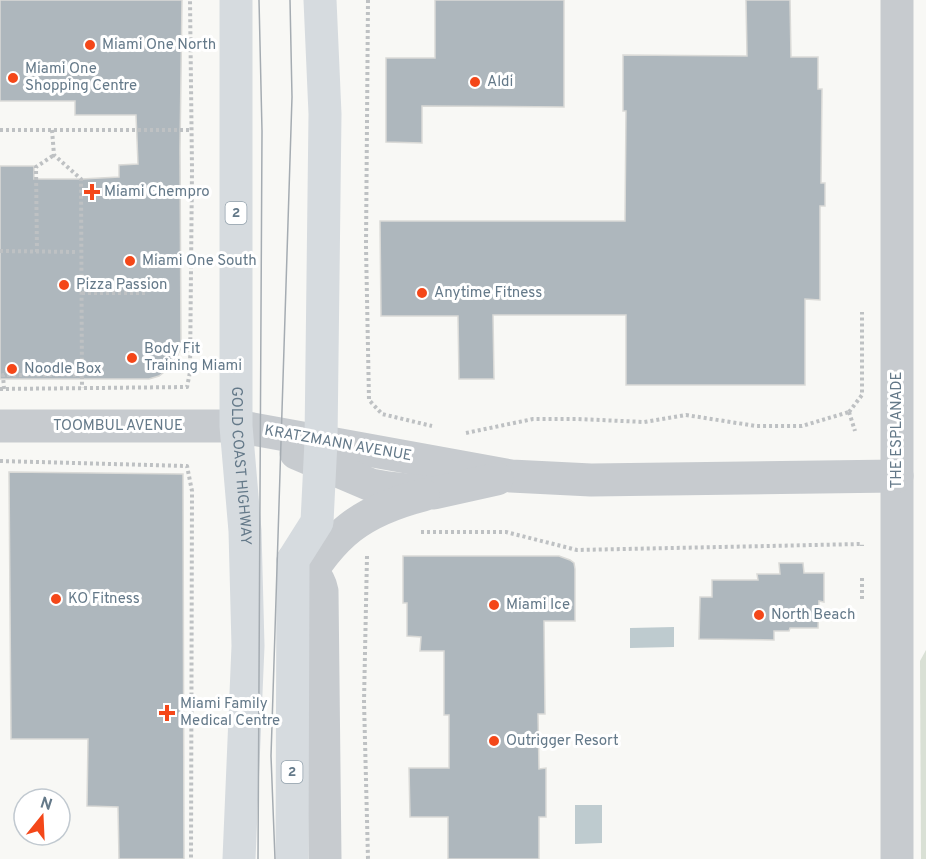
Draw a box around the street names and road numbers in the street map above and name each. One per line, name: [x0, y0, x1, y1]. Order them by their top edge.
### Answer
road number: 2: [226, 202, 246, 224]
street label: THE ESPLANADE: [888, 372, 907, 488]
street label: GOLD COAST HIGHWAY: [227, 386, 255, 546]
street label: TOOMBUL AVENUE: [53, 417, 183, 436]
street label: KRATZMANN AVENUE: [263, 422, 413, 466]
road number: 2: [282, 761, 302, 783]

